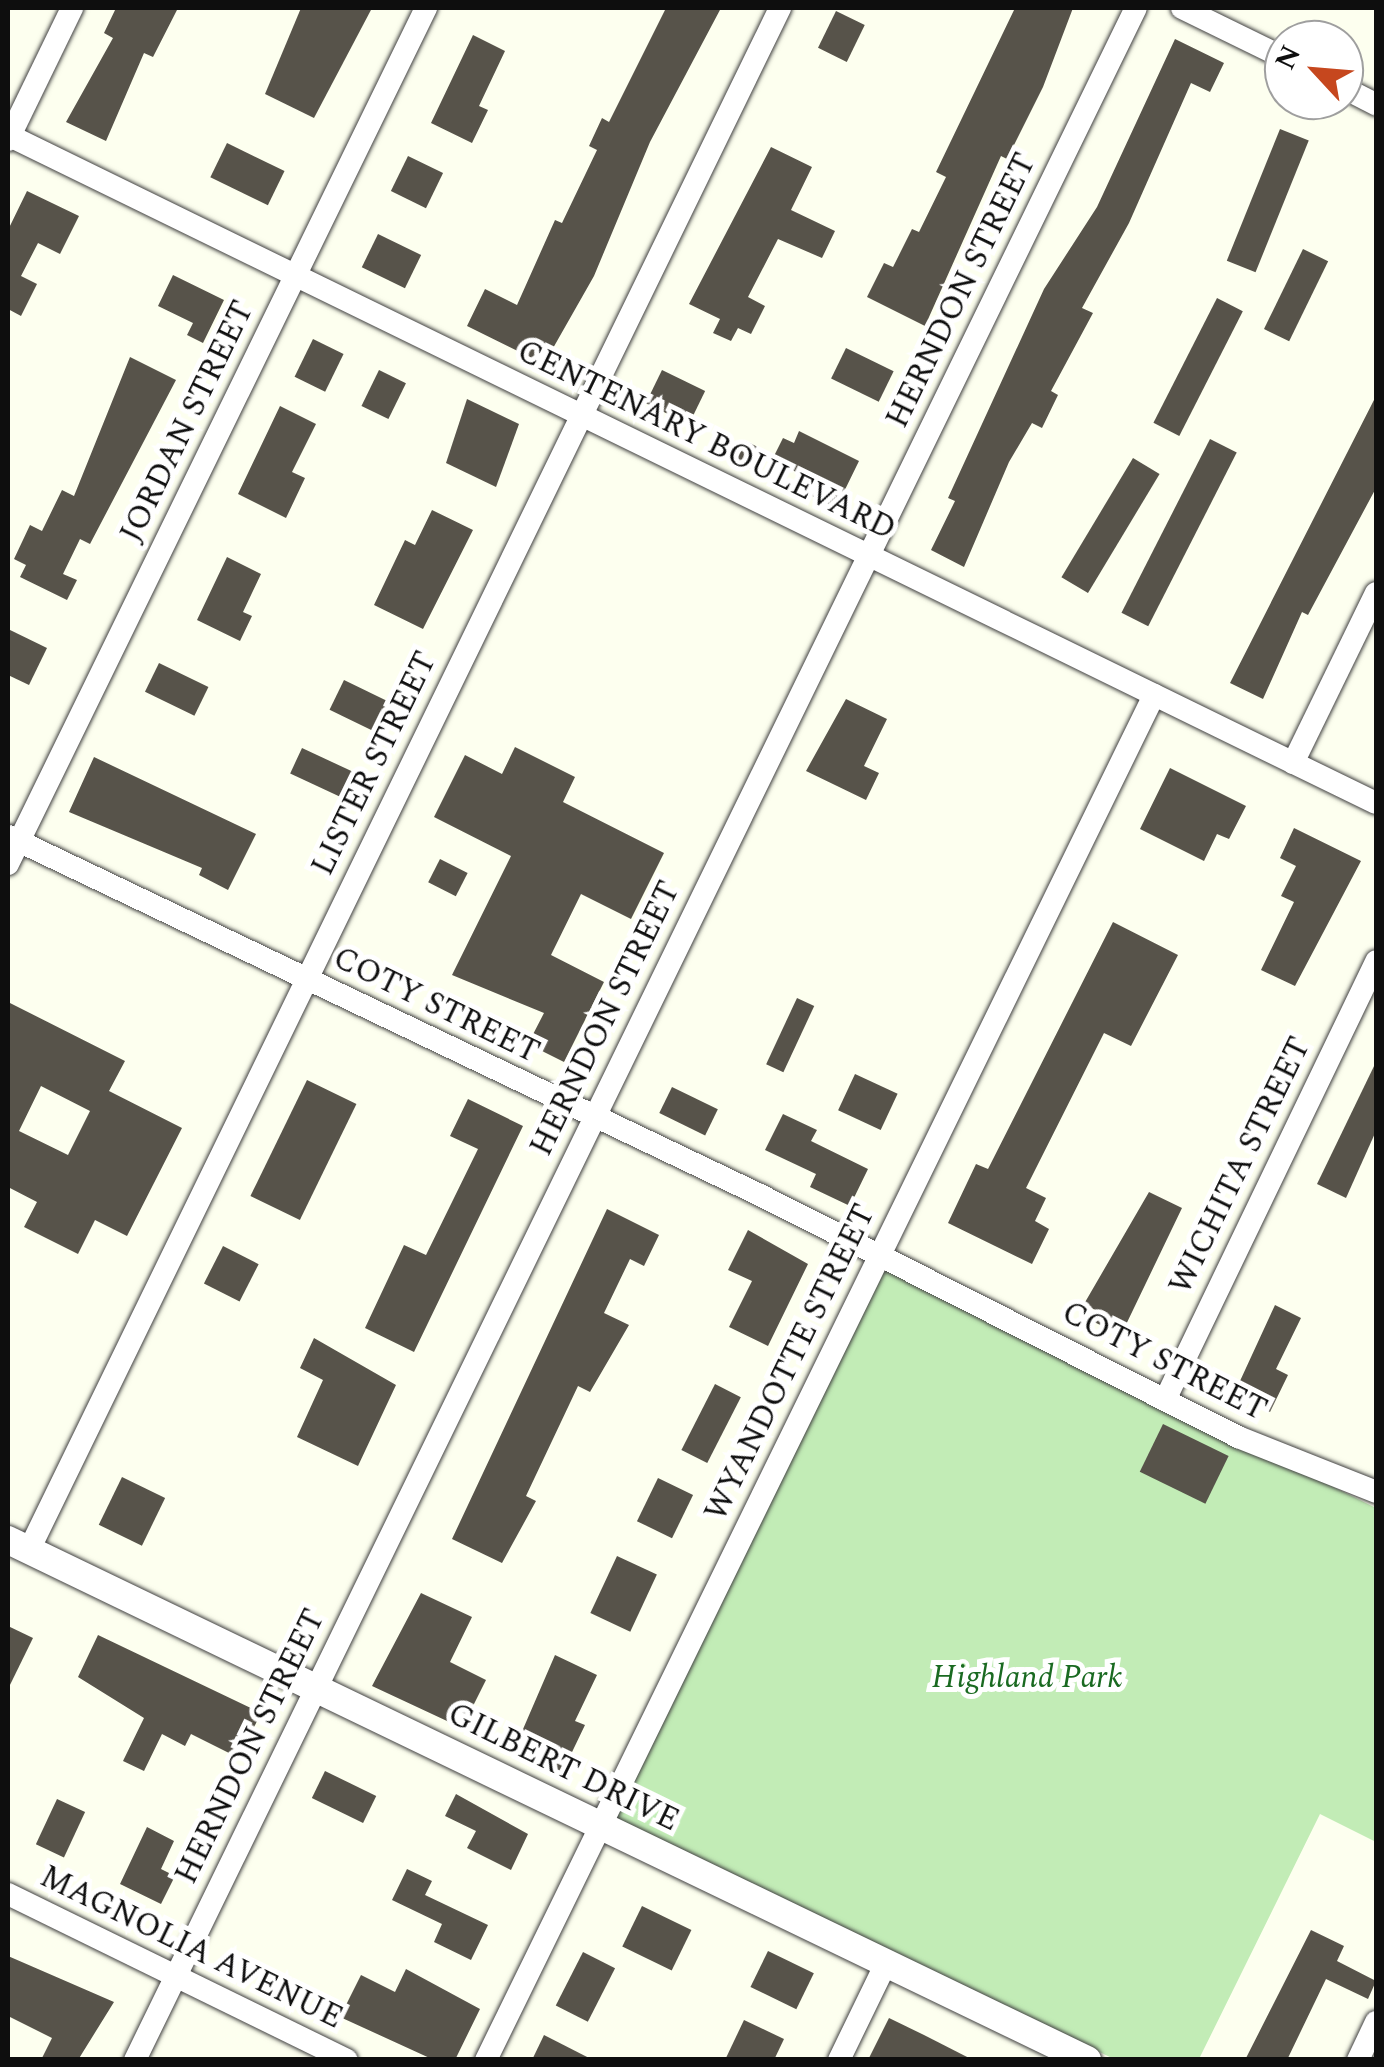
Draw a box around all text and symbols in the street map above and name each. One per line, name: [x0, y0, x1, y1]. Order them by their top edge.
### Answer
north arrow: [1264, 20, 1364, 120]
text: N: [1264, 38, 1313, 77]
street label: HERNDON STREET: [879, 147, 1045, 435]
street label: JORDAN STREET: [113, 295, 263, 549]
street label: CENTENARY BOULEVARD: [511, 333, 901, 549]
street label: LISTER STREET: [304, 646, 446, 882]
street label: HERNDON STREET: [523, 875, 689, 1163]
street label: COTY STREET: [327, 940, 545, 1072]
street label: WICHITA STREET: [1162, 1031, 1320, 1301]
street label: WYANDOTTE STREET: [698, 1198, 884, 1528]
street label: COTY STREET: [1055, 1294, 1273, 1430]
street label: HERNDON STREET: [168, 1603, 334, 1891]
park label: Highland Park: [932, 1659, 1122, 1697]
street label: GILBERT DRIVE: [441, 1695, 685, 1841]
street label: MAGNOLIA AVENUE: [33, 1858, 349, 2038]

